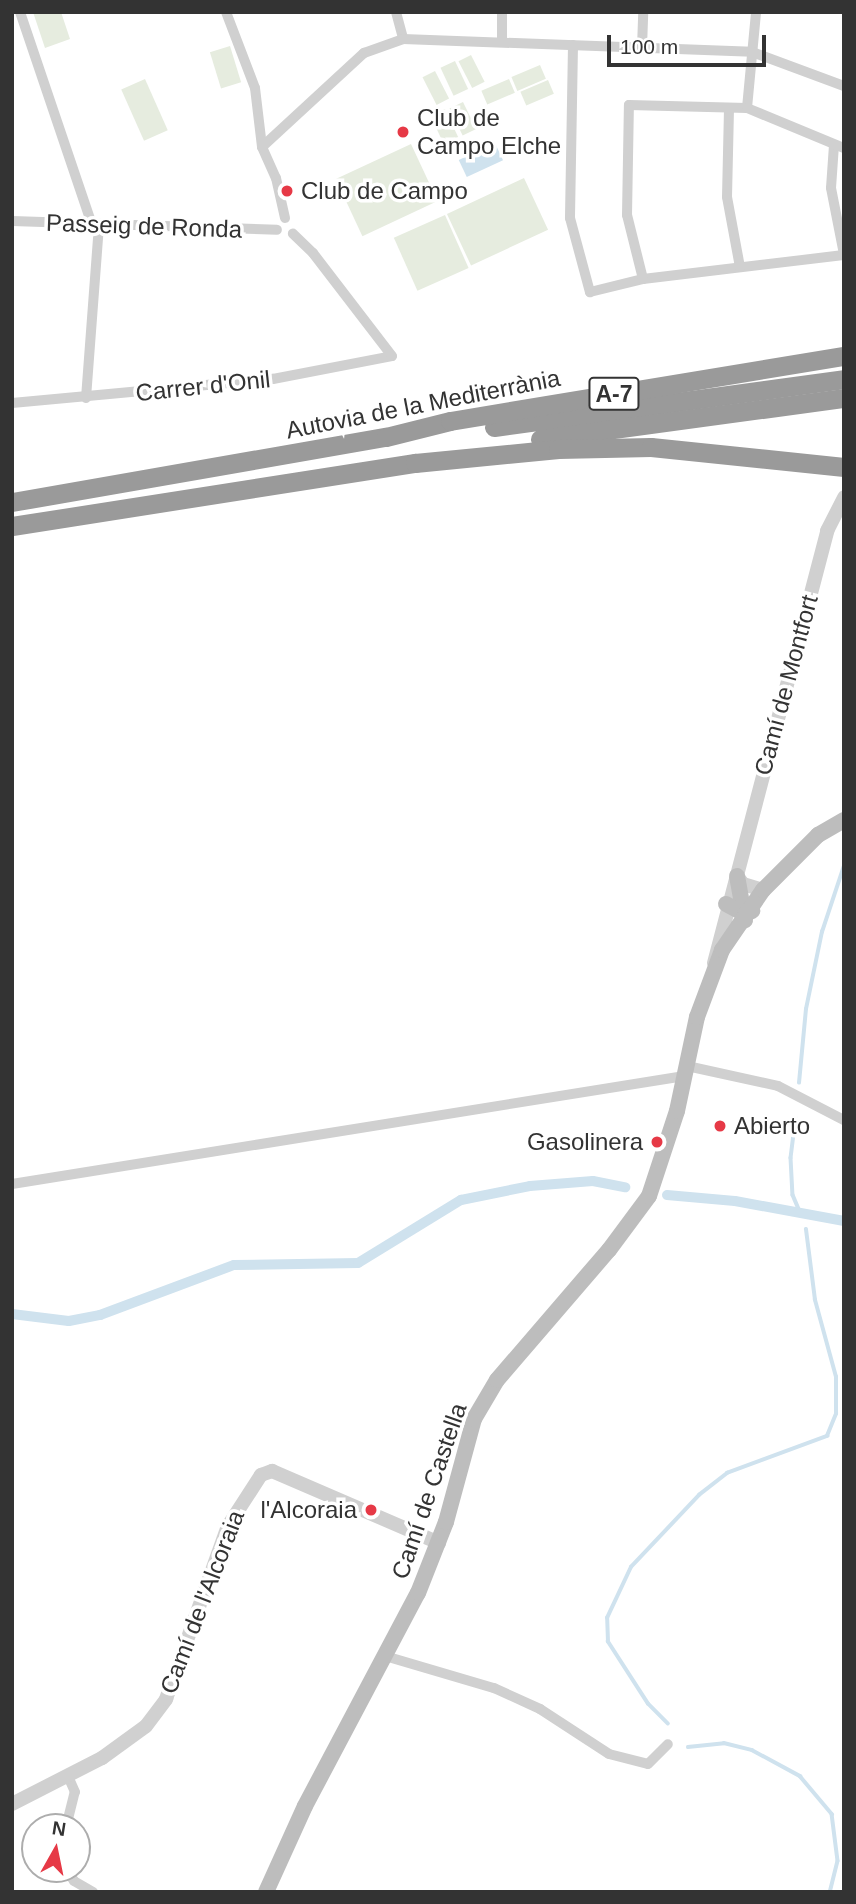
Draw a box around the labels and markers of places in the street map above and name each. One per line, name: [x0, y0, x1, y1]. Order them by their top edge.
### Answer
place label: Club de Campo Elche: [417, 104, 561, 160]
marker: Club de Campo Elche: [395, 124, 411, 140]
place label: Club de Campo: [301, 177, 468, 205]
marker: Club de Campo: [279, 183, 295, 199]
place label: Abierto: [734, 1112, 810, 1140]
marker: Abierto: [712, 1118, 728, 1134]
place label: Gasolinera: [527, 1128, 643, 1156]
marker: Gasolinera: [649, 1134, 665, 1150]
place label: l'Alcoraia: [260, 1496, 357, 1524]
marker: l'Alcoraia: [363, 1502, 379, 1518]

